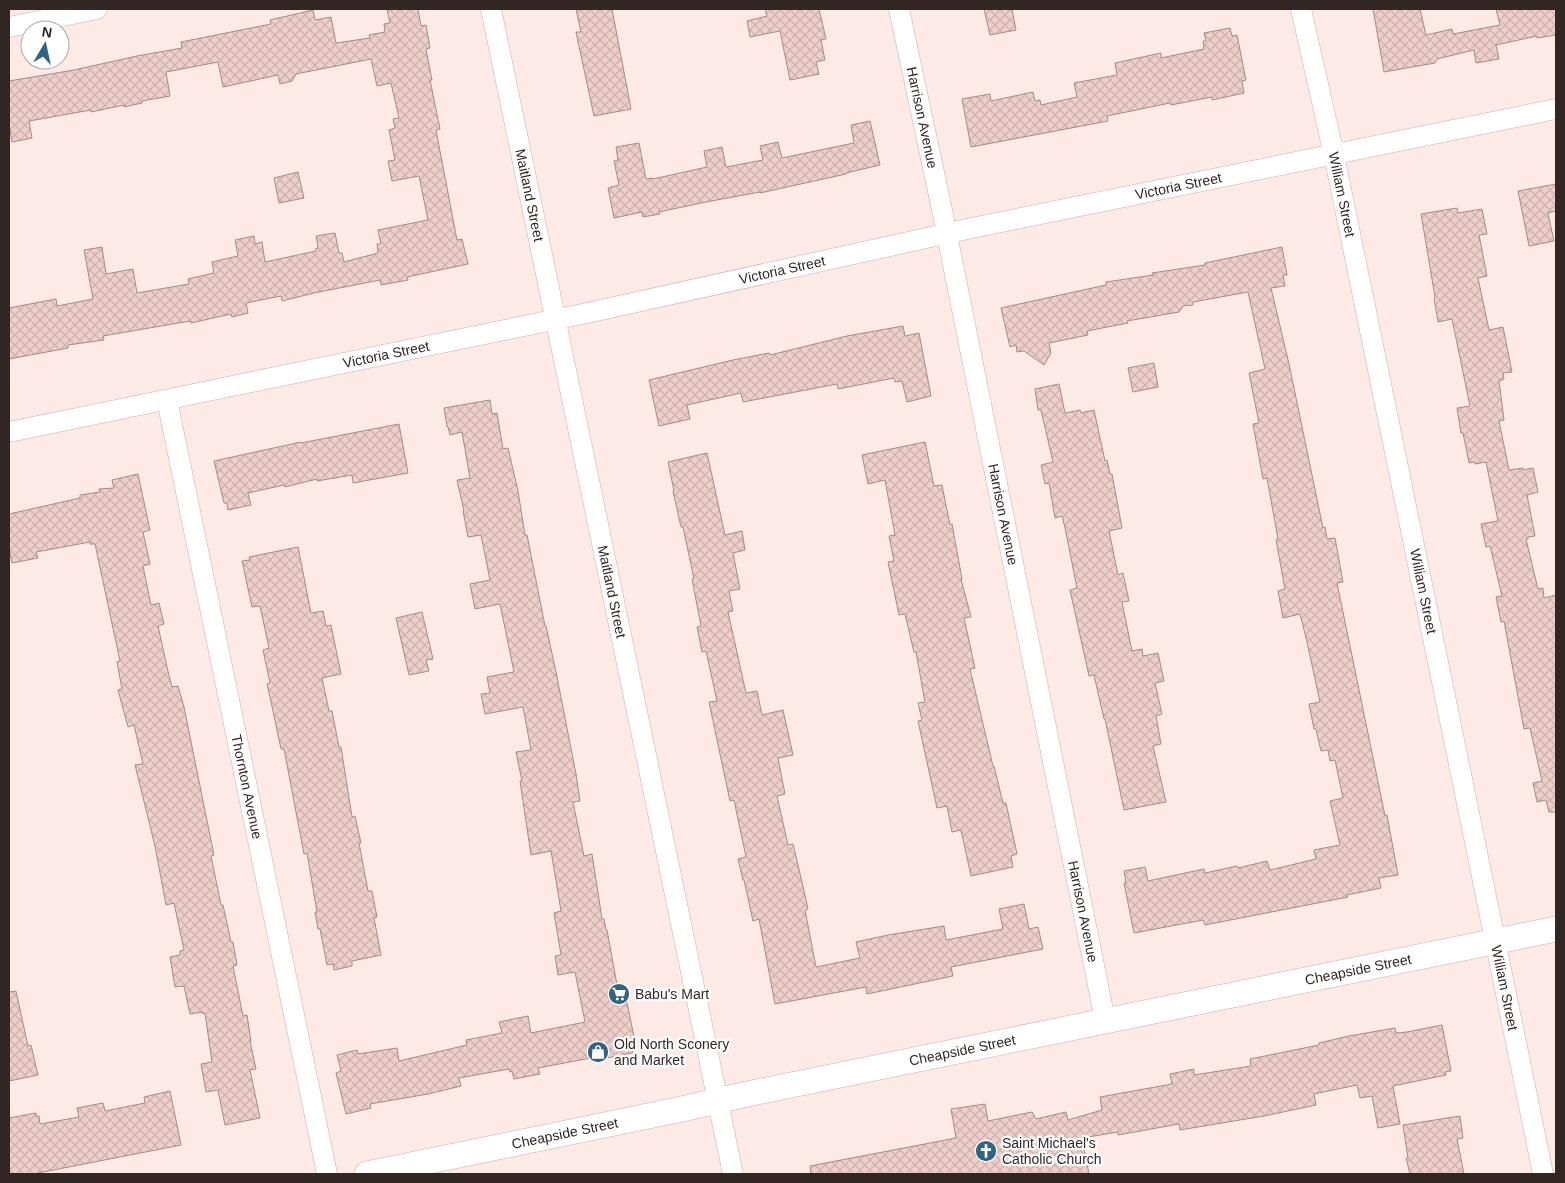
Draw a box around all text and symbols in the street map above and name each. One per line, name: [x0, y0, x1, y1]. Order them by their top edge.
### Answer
north arrow: [20, 20, 70, 70]
text: N: [41, 23, 53, 41]
street label: Harrison Avenue: [904, 65, 941, 170]
street label: Maitland Street: [512, 147, 547, 243]
street label: William Street: [1326, 151, 1359, 239]
street label: Victoria Street: [1134, 169, 1223, 203]
street label: Victoria Street: [738, 253, 827, 287]
street label: Victoria Street: [341, 338, 431, 371]
street label: Harrison Avenue: [985, 462, 1021, 567]
street label: Maitland Street: [595, 544, 629, 639]
street label: William Street: [1407, 547, 1440, 635]
street label: Thornton Avenue: [228, 733, 266, 841]
street label: Harrison Avenue: [1065, 859, 1101, 964]
street label: William Street: [1488, 944, 1521, 1032]
street label: Cheapside Street: [1303, 951, 1413, 988]
supermarket icon: Babu's Mart: [607, 982, 631, 1006]
place label: Babu's Mart: [635, 986, 709, 1002]
street label: Cheapside Street: [908, 1031, 1017, 1069]
place label: Old North Sconery and Market: [614, 1036, 729, 1068]
shop icon: Old North Sconery and Market: [586, 1040, 610, 1064]
street label: Cheapside Street: [510, 1114, 620, 1152]
place label: Saint Michael's Catholic Church: [1002, 1135, 1102, 1167]
church icon: Saint Michael's Catholic Church: [974, 1139, 998, 1163]

